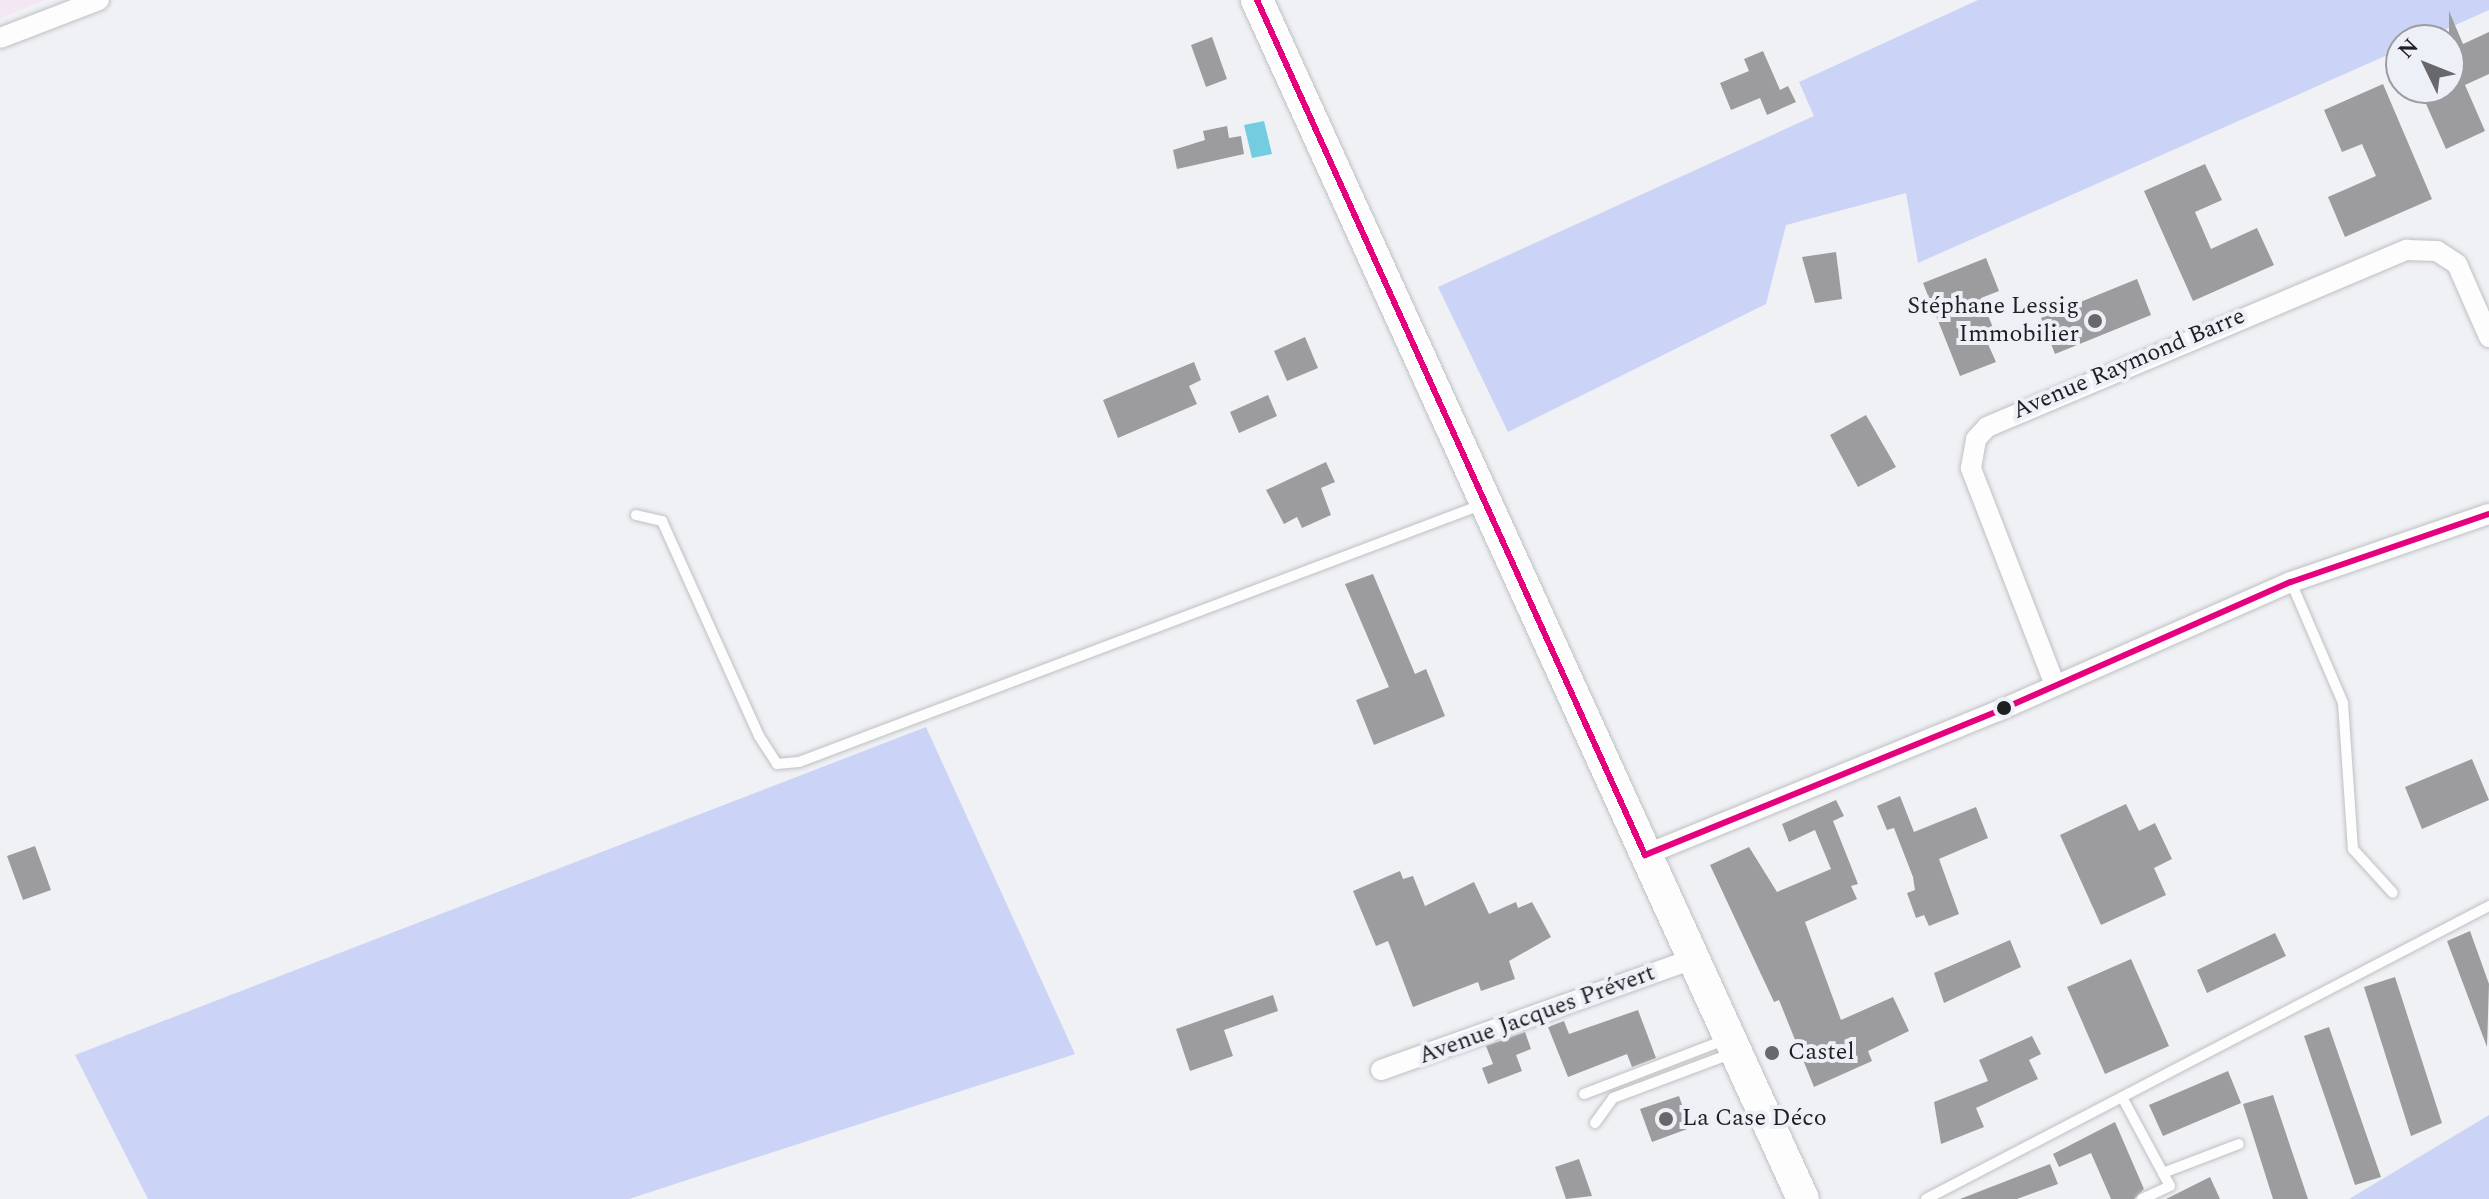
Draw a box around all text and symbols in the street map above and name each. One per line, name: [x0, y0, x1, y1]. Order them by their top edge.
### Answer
north arrow: [2385, 24, 2465, 104]
text: N: [2390, 31, 2427, 66]
place label: Stéphane Lessig Immobilier: [1907, 293, 2079, 349]
street label: Avenue Raymond Barre: [2008, 302, 2250, 426]
marker: Stéphane Lessig Immobilier: [2086, 312, 2104, 330]
unlabelled marker: [1996, 700, 2012, 716]
street label: Avenue Jacques Prévert: [1415, 959, 1659, 1071]
place label: Castel: [1788, 1039, 1854, 1067]
marker: Castel: [1763, 1044, 1781, 1062]
place label: La Case Déco: [1682, 1105, 1827, 1133]
marker: La Case Déco: [1657, 1110, 1675, 1128]

